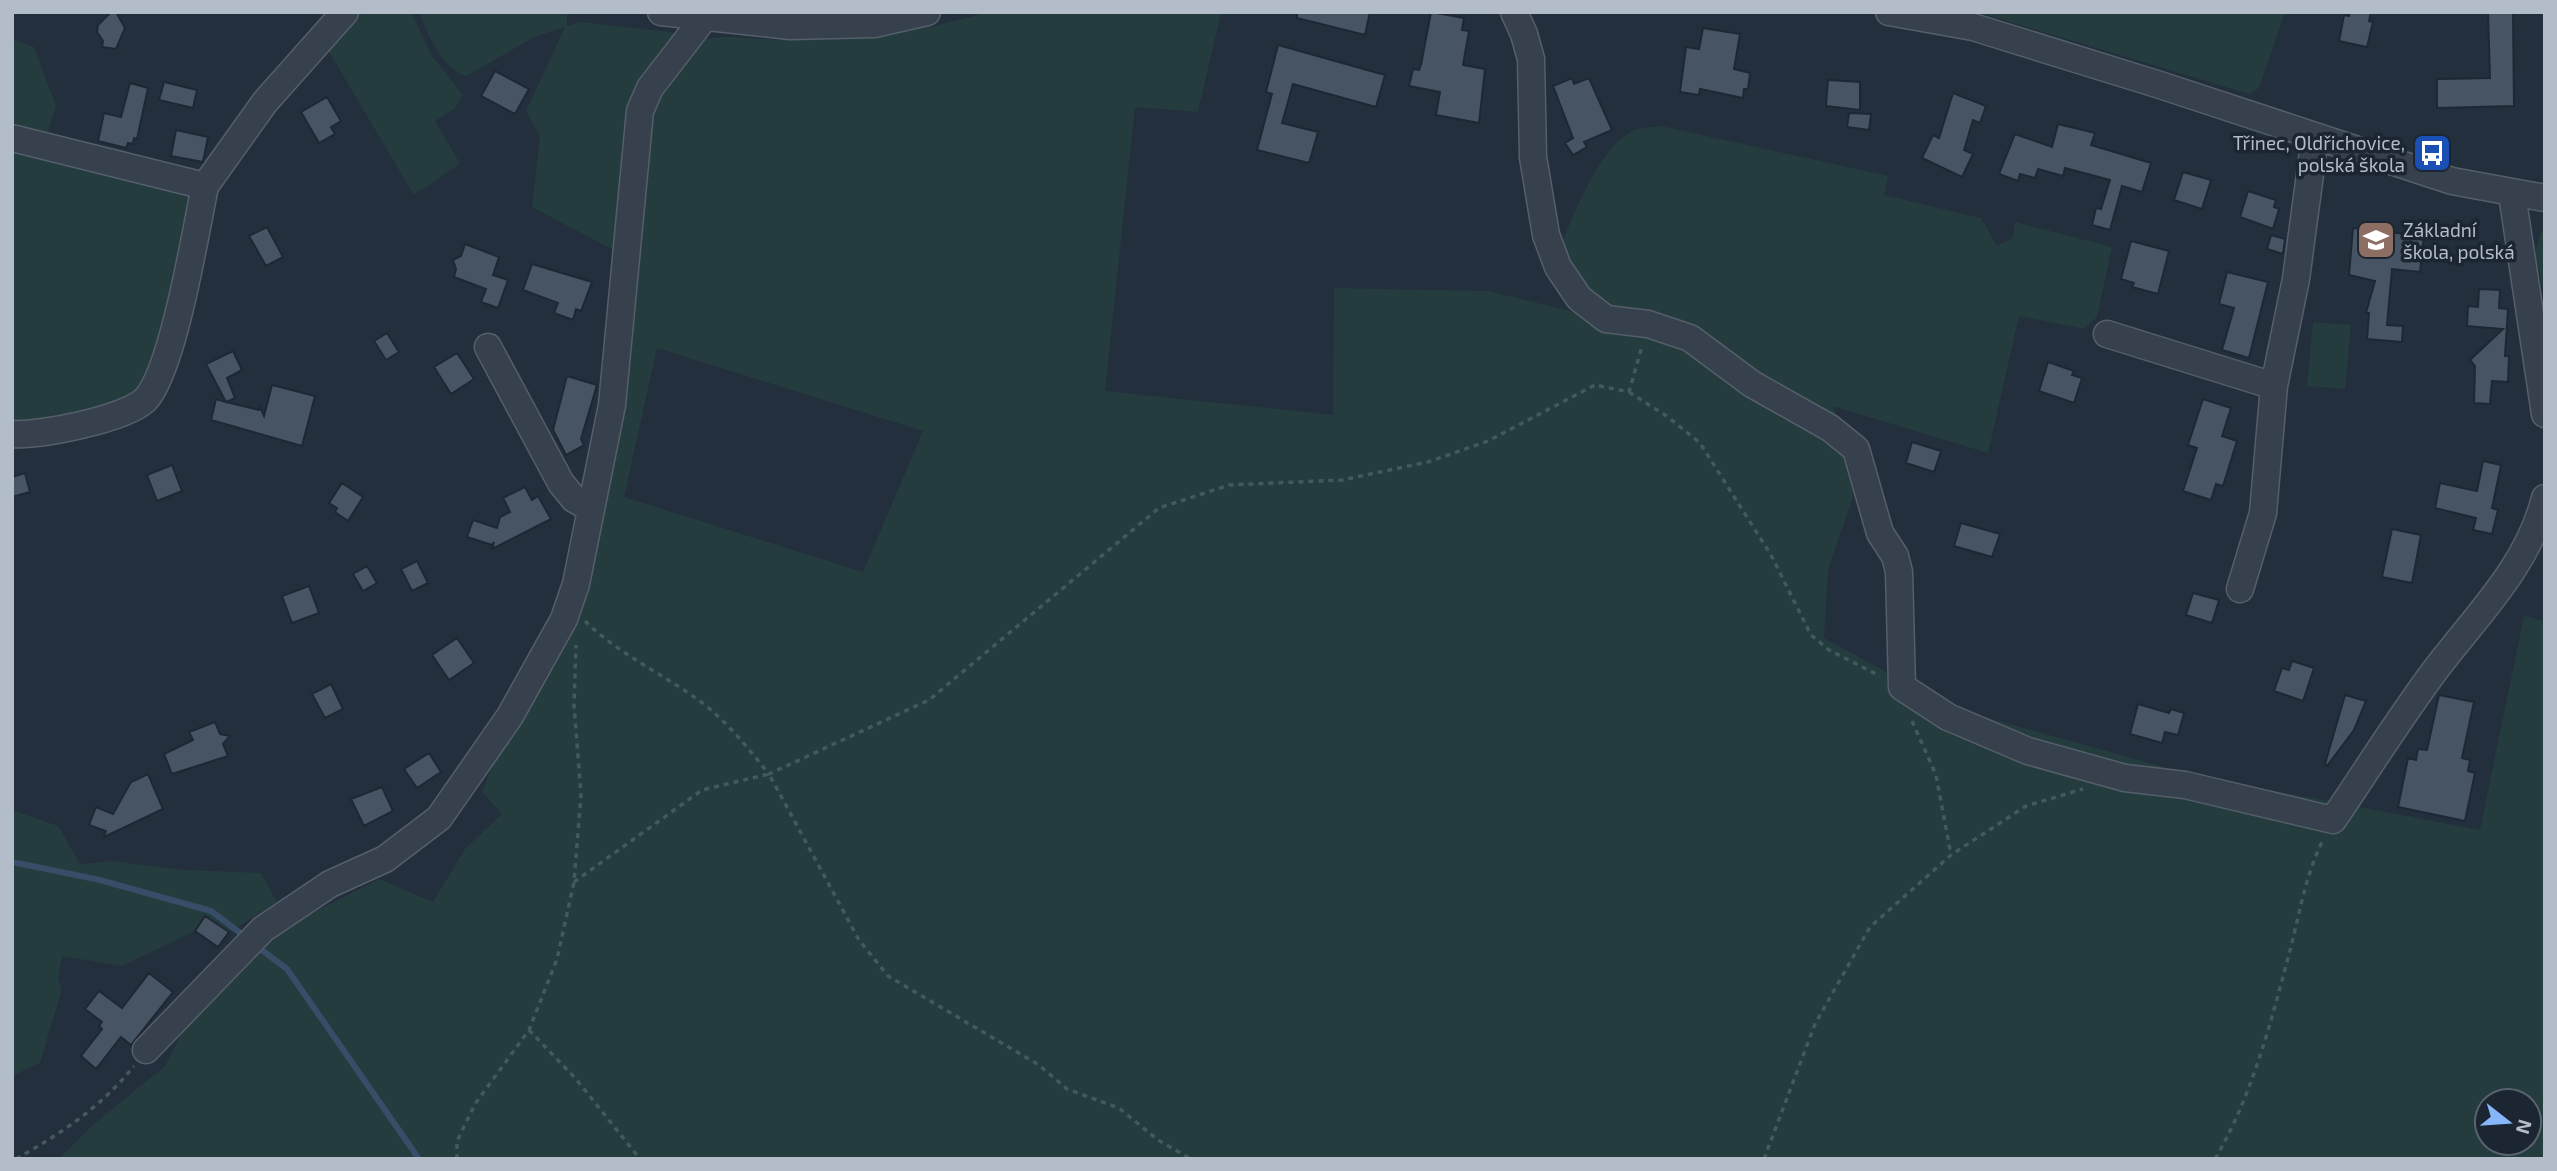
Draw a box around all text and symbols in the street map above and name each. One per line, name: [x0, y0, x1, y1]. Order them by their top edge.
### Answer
place label: Třinec, Oldřichovice, polská škola: [2233, 131, 2405, 176]
bus stop icon: Třinec, Oldřichovice, polská škola: [2411, 132, 2453, 174]
place label: Základní škola, polská: [2403, 218, 2515, 263]
school or university icon: Základní škola, polská: [2355, 219, 2397, 261]
north arrow: [2473, 1087, 2543, 1157]
text: N: [2512, 1117, 2538, 1137]

